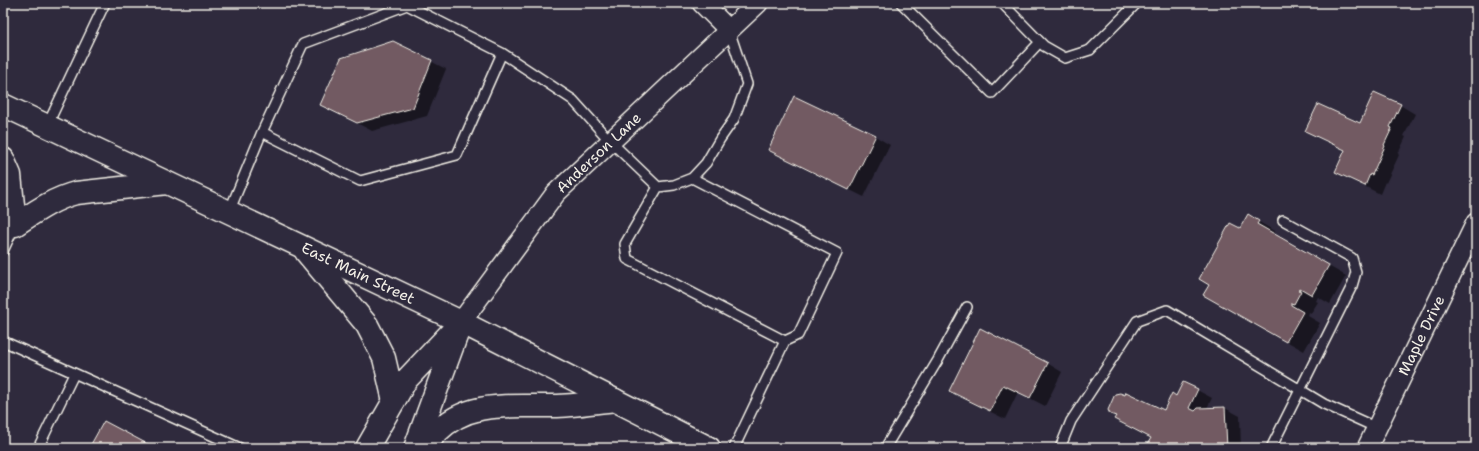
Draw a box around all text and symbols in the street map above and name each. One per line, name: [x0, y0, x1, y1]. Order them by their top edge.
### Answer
street label: Anderson Lane: [552, 108, 646, 198]
street label: East Main Street: [298, 238, 418, 309]
street label: Maple Drive: [1394, 292, 1449, 379]

